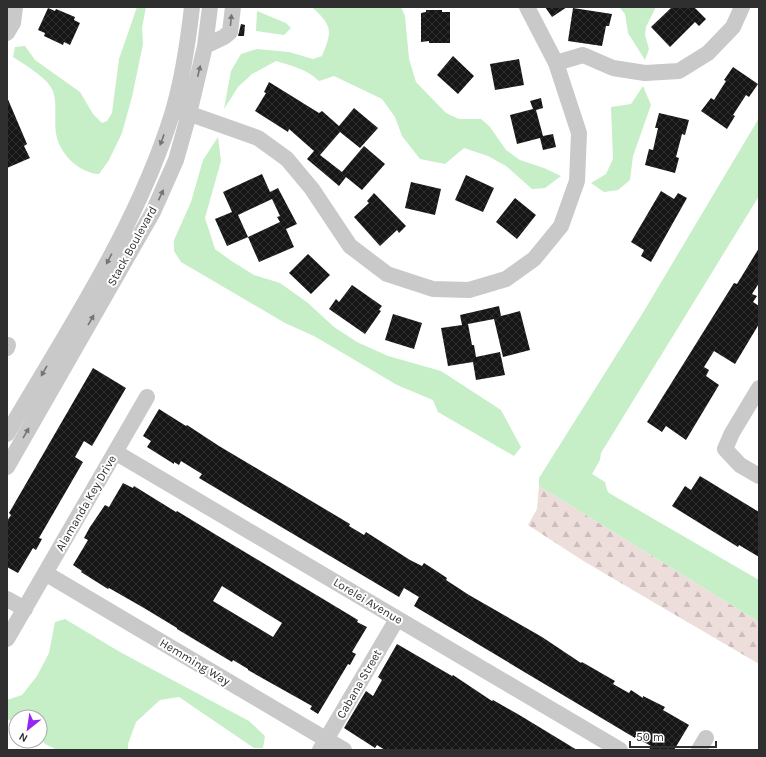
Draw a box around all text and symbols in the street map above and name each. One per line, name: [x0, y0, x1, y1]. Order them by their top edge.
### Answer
one-way arrow: [228, 14, 234, 26]
one-way arrow: [197, 65, 203, 77]
one-way arrow: [159, 135, 165, 147]
one-way arrow: [158, 188, 164, 200]
street label: Stack Boulevard: [104, 204, 160, 288]
one-way arrow: [106, 253, 113, 265]
one-way arrow: [87, 315, 94, 326]
one-way arrow: [40, 365, 47, 377]
one-way arrow: [23, 427, 30, 439]
street label: Alamanda Key Drive: [53, 453, 119, 553]
street label: Lorelei Avenue: [331, 575, 405, 627]
street label: Hemming Way: [157, 635, 233, 689]
street label: Cabana Street: [334, 647, 385, 721]
north arrow: [8, 709, 48, 749]
scale bar: [630, 723, 716, 749]
text: N: [17, 730, 30, 745]
text: 50 m: [636, 730, 664, 744]

